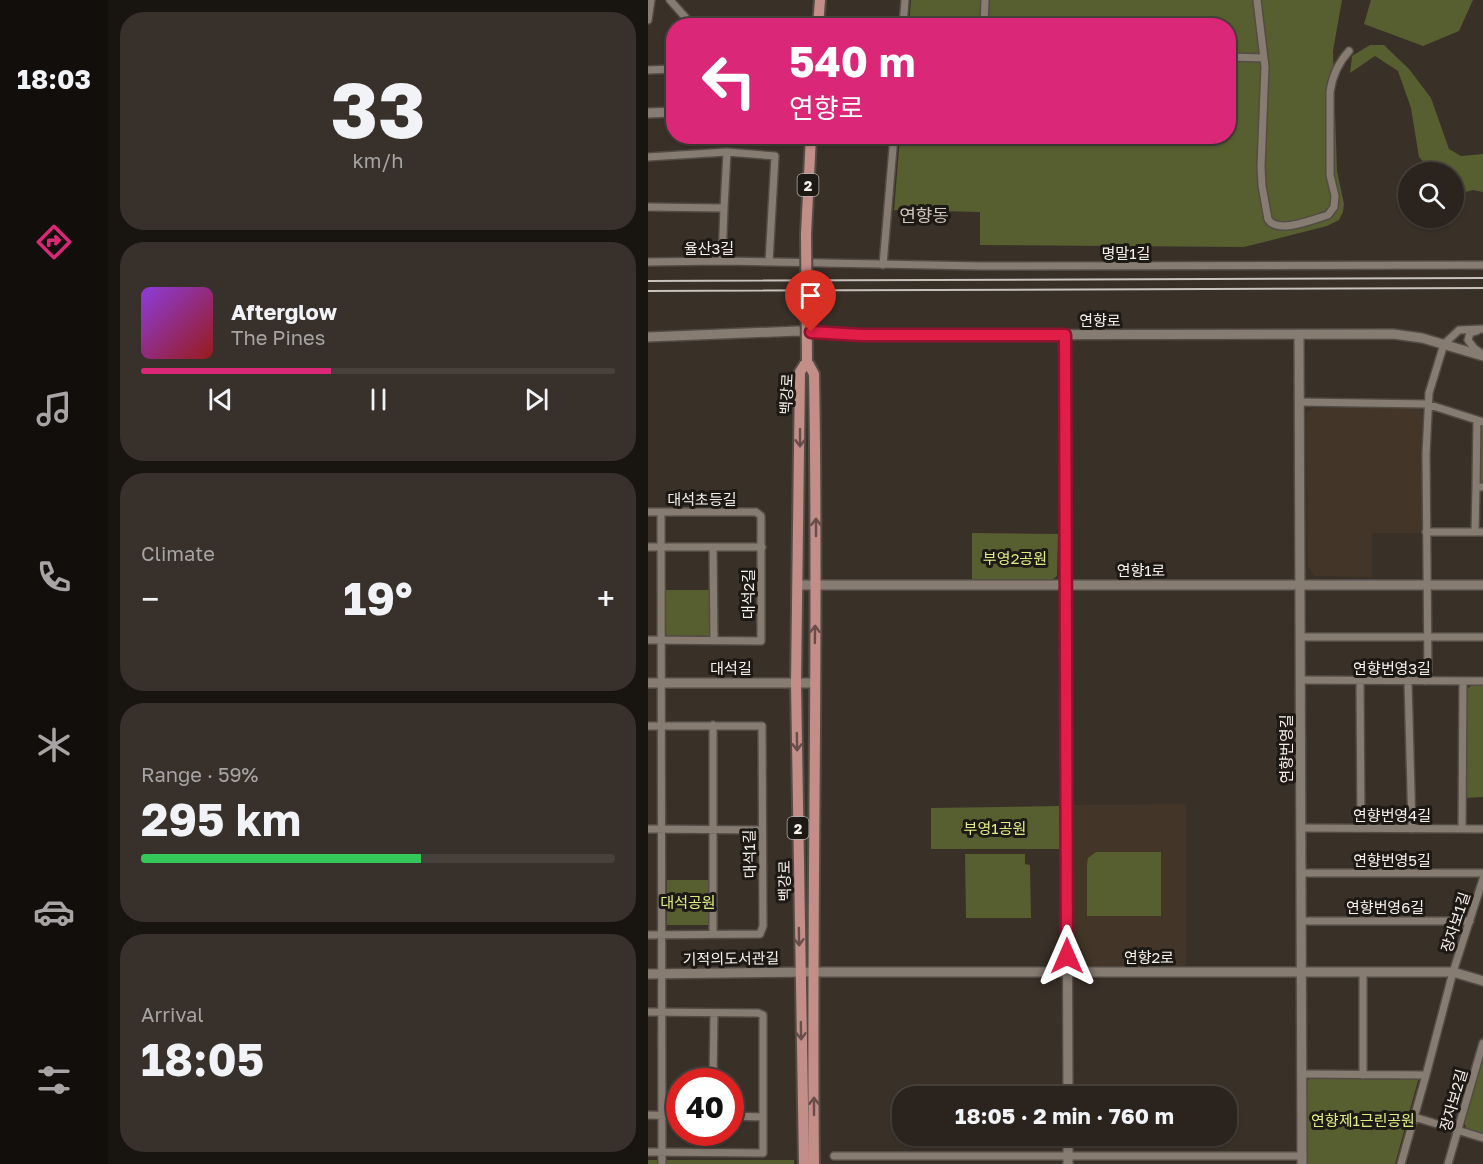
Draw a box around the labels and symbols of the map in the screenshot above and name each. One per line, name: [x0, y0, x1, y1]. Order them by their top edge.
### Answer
road number: 2: [798, 174, 818, 196]
district label: 연향동: [899, 204, 949, 226]
street label: 율산3길: [684, 239, 734, 257]
street label: 명말1길: [1102, 244, 1150, 262]
pin: [785, 270, 836, 332]
street label: 연향로: [1079, 311, 1121, 329]
street label: 백강로: [776, 373, 796, 415]
one-way arrow: [794, 428, 806, 448]
street label: 대석초등길: [667, 490, 737, 508]
one-way arrow: [810, 517, 822, 537]
park label: 부영2공원: [983, 549, 1047, 567]
street label: 연향1로: [1117, 561, 1165, 579]
street label: 대석2길: [739, 569, 757, 619]
one-way arrow: [809, 625, 821, 645]
street label: 대석길: [710, 659, 752, 677]
street label: 연향번영3길: [1353, 659, 1431, 677]
street label: 연향번영길: [1277, 714, 1295, 784]
one-way arrow: [791, 731, 803, 751]
street label: 연향번영4길: [1353, 806, 1431, 824]
road number: 2: [788, 817, 808, 839]
park label: 부영1공원: [964, 819, 1026, 837]
street label: 대석1길: [740, 830, 758, 878]
street label: 연향번영5길: [1353, 851, 1431, 869]
street label: 백강로: [775, 860, 793, 902]
street label: 장자보1길: [1437, 890, 1473, 954]
park label: 대석공원: [660, 893, 716, 911]
street label: 연향번영6길: [1346, 898, 1424, 916]
position arrow: [1035, 924, 1099, 988]
one-way arrow: [794, 926, 805, 946]
street label: 기적의도서관길: [683, 948, 779, 968]
street label: 연향2로: [1124, 948, 1174, 966]
one-way arrow: [795, 1020, 807, 1040]
street label: 장자보2길: [1436, 1067, 1470, 1133]
speed limit sign: 40: [666, 1068, 744, 1146]
one-way arrow: [808, 1096, 820, 1116]
park label: 연향제1근린공원: [1311, 1111, 1415, 1129]

